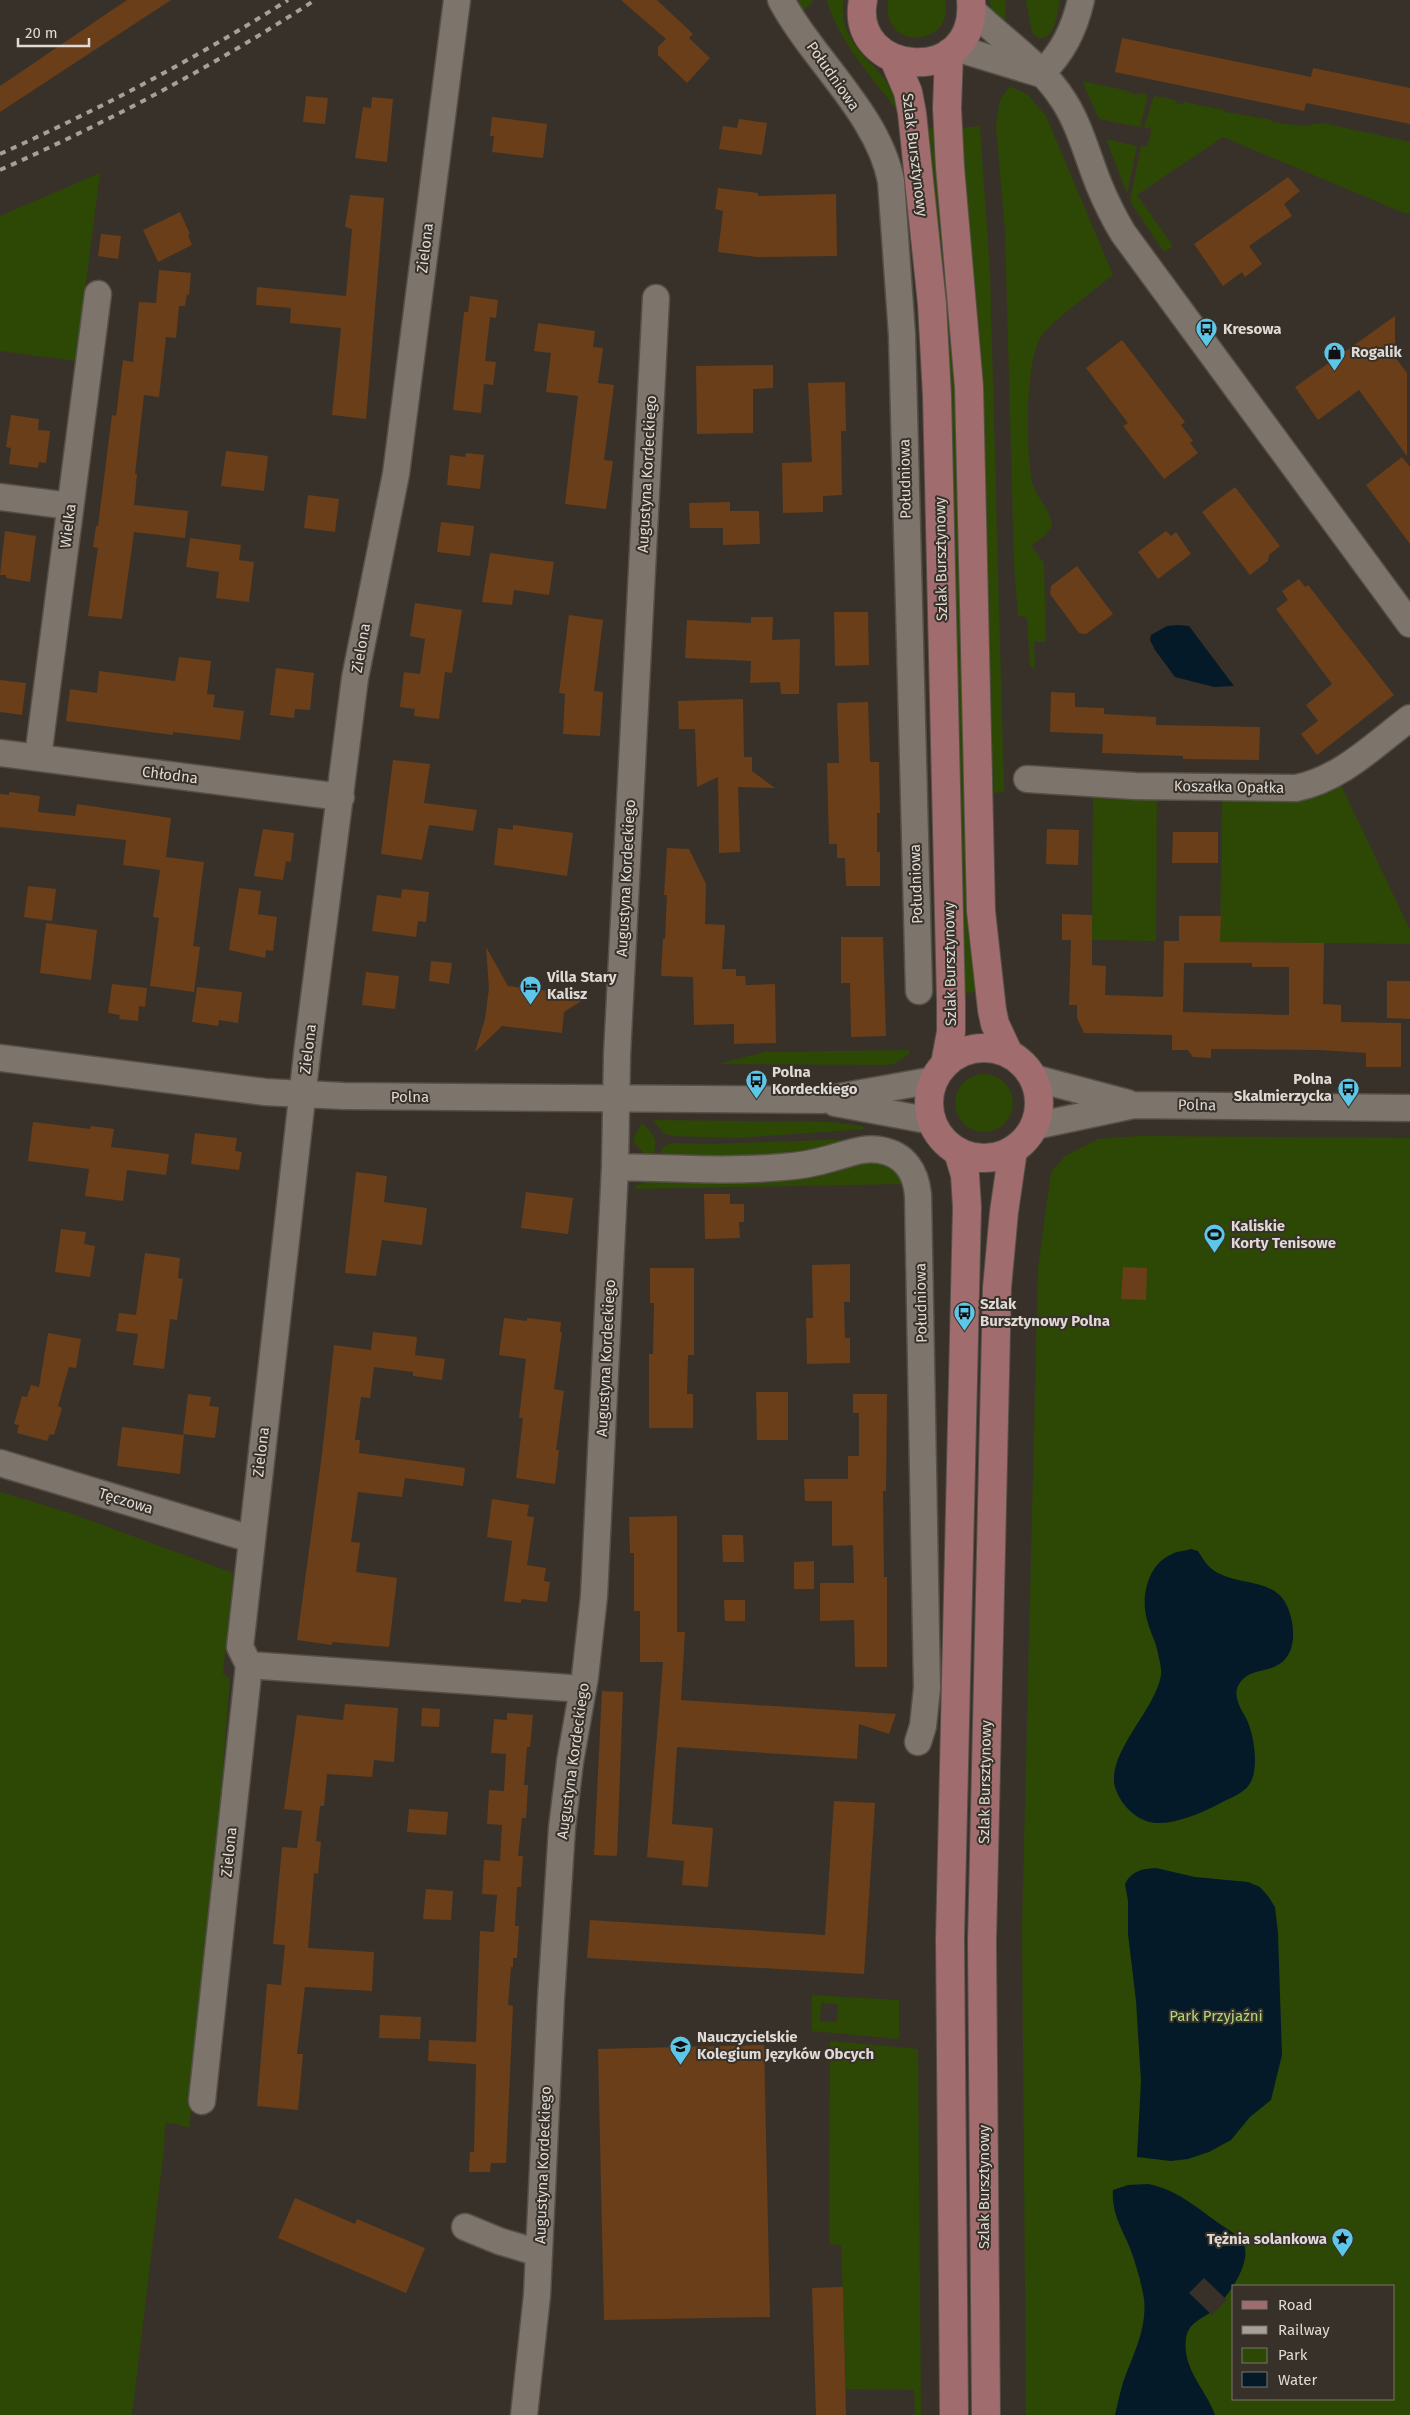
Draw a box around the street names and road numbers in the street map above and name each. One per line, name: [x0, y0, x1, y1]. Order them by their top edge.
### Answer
street label: Południowa: [803, 38, 863, 114]
street label: Szlak Bursztynowy: [899, 92, 932, 218]
street label: Zielona: [413, 222, 437, 274]
street label: Augustyna Kordeckiego: [634, 395, 660, 553]
street label: Południowa: [895, 439, 915, 519]
street label: Szlak Bursztynowy: [931, 496, 951, 621]
street label: Wielka: [56, 503, 80, 549]
street label: Zielona: [348, 622, 374, 674]
street label: Chłodna: [141, 763, 199, 787]
street label: Koszałka Opałka: [1174, 777, 1284, 797]
street label: Augustyna Kordeckiego: [613, 799, 639, 957]
street label: Południowa: [906, 844, 926, 924]
street label: Szlak Bursztynowy: [940, 901, 960, 1026]
street label: Zielona: [296, 1023, 320, 1075]
street label: Polna: [391, 1088, 429, 1106]
street label: Polna: [1178, 1096, 1216, 1114]
street label: Południowa: [911, 1263, 931, 1343]
street label: Augustyna Kordeckiego: [593, 1279, 619, 1437]
street label: Zielona: [249, 1426, 273, 1478]
street label: Tęczowa: [96, 1484, 156, 1518]
street label: Augustyna Kordeckiego: [553, 1682, 593, 1840]
street label: Szlak Bursztynowy: [975, 1719, 995, 1844]
street label: Zielona: [217, 1826, 241, 1878]
street label: Augustyna Kordeckiego: [531, 2086, 555, 2244]
street label: Szlak Bursztynowy: [975, 2124, 993, 2249]

